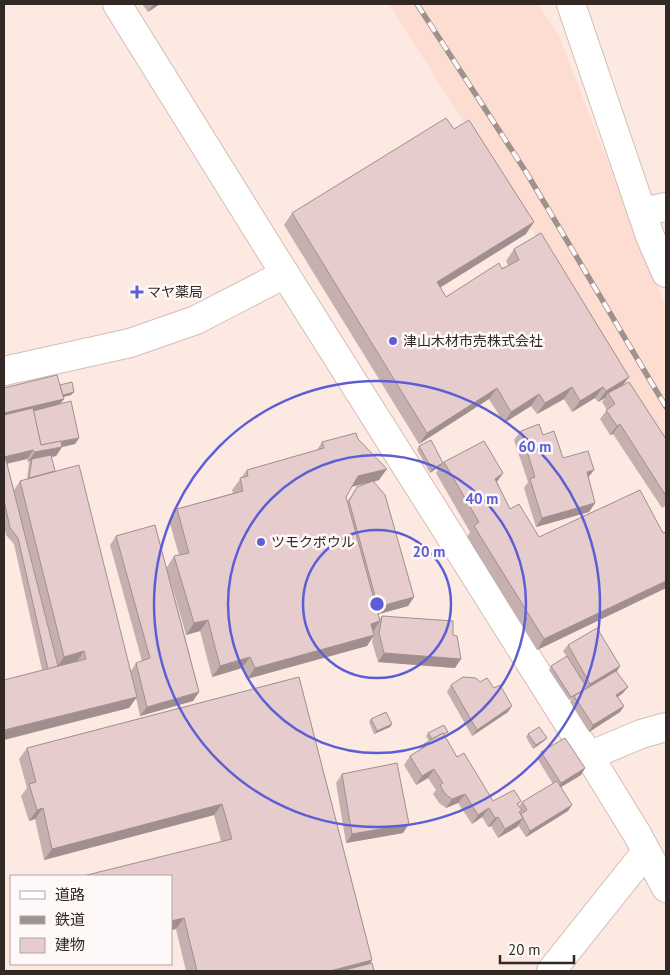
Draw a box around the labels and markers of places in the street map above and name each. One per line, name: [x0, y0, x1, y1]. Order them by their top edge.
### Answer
place label: マヤ薬局: [147, 283, 203, 301]
marker: マヤ薬局: [131, 286, 143, 298]
place label: 津山木材市売株式会社: [403, 332, 543, 350]
marker: 津山木材市売株式会社: [387, 335, 399, 347]
place label: ツモクボウル: [271, 533, 355, 551]
marker: ツモクボウル: [255, 536, 267, 548]
centre of rings: [368, 595, 386, 613]

